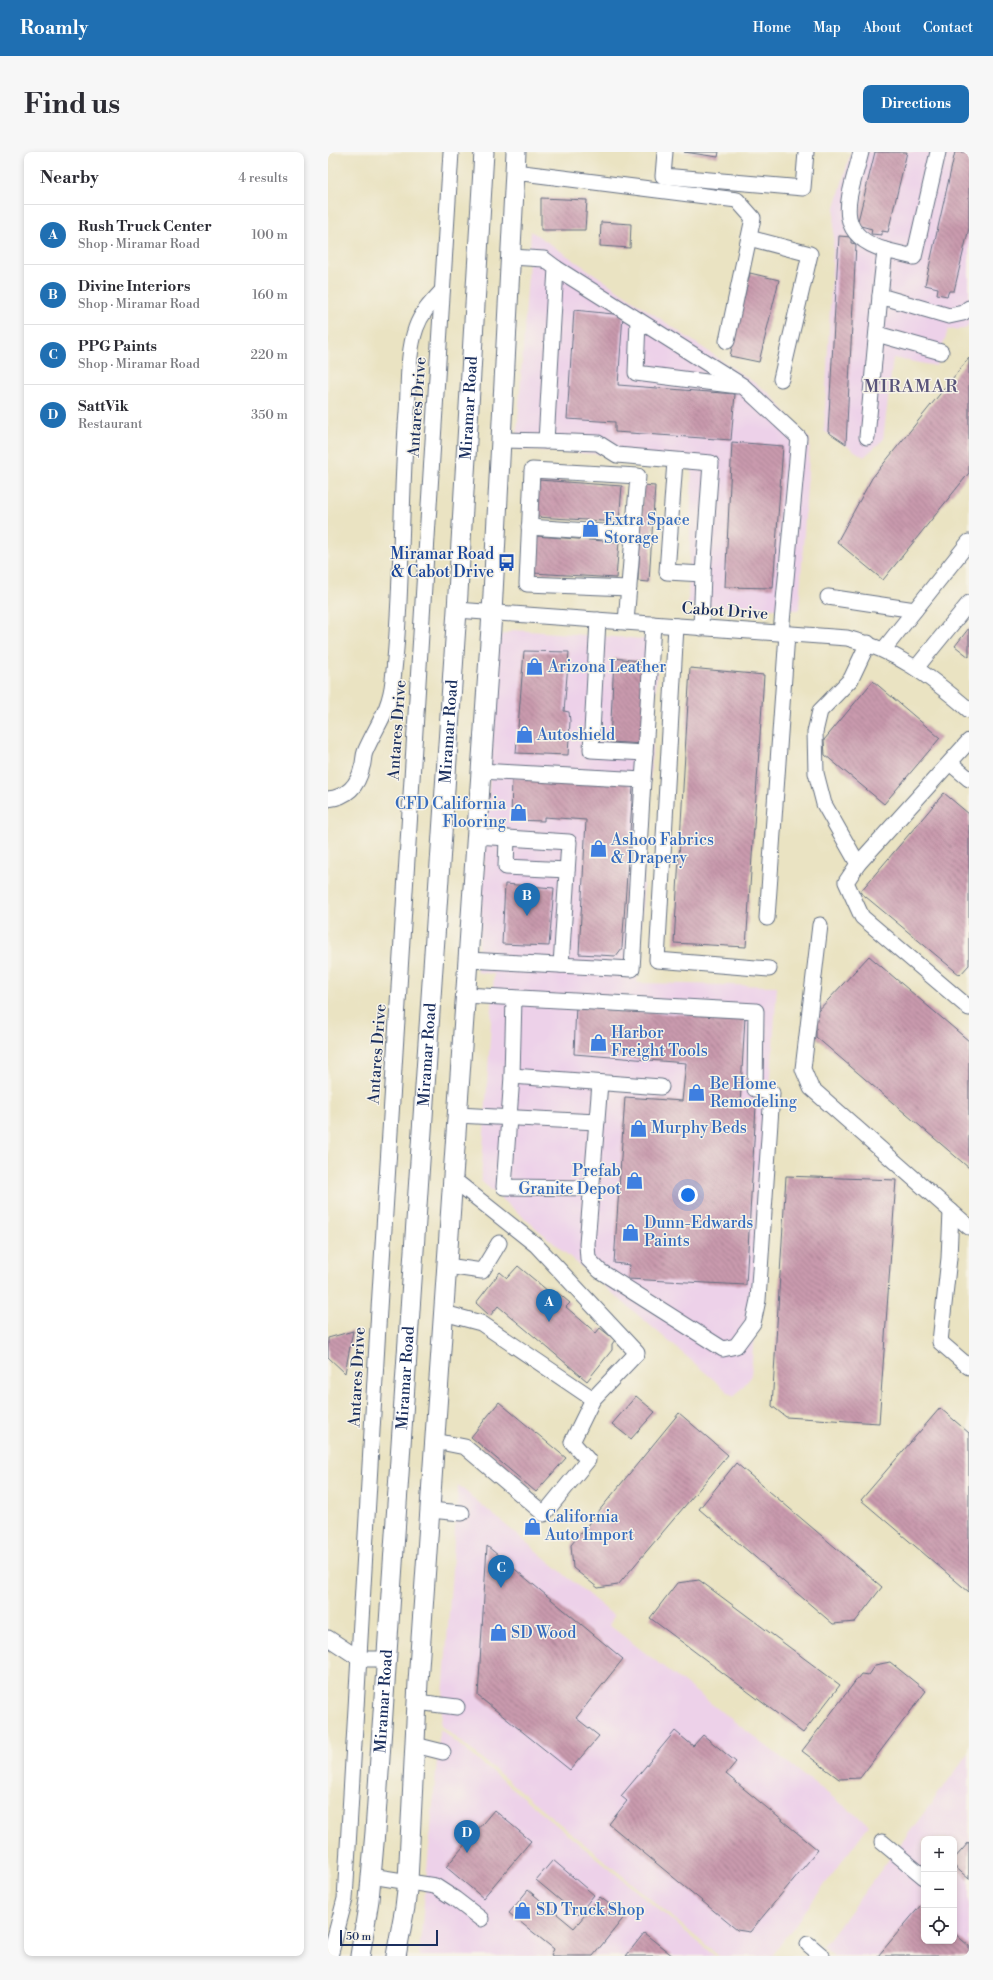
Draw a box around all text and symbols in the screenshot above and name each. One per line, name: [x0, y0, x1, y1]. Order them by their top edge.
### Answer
text: Roamly: [20, 16, 88, 40]
text: Home: [753, 19, 791, 37]
text: Map: [813, 19, 841, 37]
text: About: [863, 19, 901, 37]
text: Contact: [923, 19, 973, 37]
button: Directions: [863, 85, 969, 123]
text: Find us: [24, 87, 120, 122]
text: Nearby: [40, 167, 99, 189]
text: 4 results: [238, 170, 288, 186]
text: Rush Truck Center: [78, 217, 212, 236]
text: A: [48, 227, 58, 243]
text: 100 m: [252, 227, 288, 243]
text: Shop · Miramar Road: [78, 236, 200, 252]
text: Divine Interiors: [78, 277, 190, 296]
text: B: [48, 287, 58, 303]
text: 160 m: [252, 287, 288, 303]
text: Shop · Miramar Road: [78, 296, 200, 312]
text: PPG Paints: [78, 337, 157, 356]
text: C: [48, 347, 58, 363]
text: 220 m: [250, 347, 288, 363]
text: Shop · Miramar Road: [78, 356, 200, 372]
street label: Antares Drive: [403, 356, 430, 459]
street label: Miramar Road: [456, 356, 482, 461]
district label: MIRAMAR: [864, 375, 958, 398]
text: SattVik: [78, 397, 129, 416]
text: D: [48, 407, 58, 423]
text: 350 m: [251, 407, 288, 423]
text: Restaurant: [78, 416, 143, 432]
place label: Extra Space Storage: [604, 510, 690, 548]
shop icon: Extra Space Storage: [581, 519, 601, 539]
place label: Miramar Road & Cabot Drive: [390, 544, 494, 582]
bus stop icon: Miramar Road & Cabot Drive: [497, 553, 517, 573]
street label: Cabot Drive: [681, 598, 769, 624]
shop icon: Arizona Leather: [525, 657, 545, 677]
place label: Arizona Leather: [547, 657, 666, 677]
street label: Antares Drive: [383, 679, 410, 782]
street label: Miramar Road: [435, 679, 462, 784]
shop icon: Autoshield: [514, 725, 534, 745]
place label: Autoshield: [536, 725, 615, 745]
place label: CFD California Flooring: [395, 794, 507, 832]
shop icon: CFD California Flooring: [509, 803, 529, 823]
place label: Ashoo Fabrics & Drapery: [610, 830, 714, 868]
shop icon: Ashoo Fabrics & Drapery: [588, 839, 608, 859]
pin: B: [514, 883, 540, 916]
street label: Miramar Road: [414, 1002, 441, 1107]
street label: Antares Drive: [363, 1003, 390, 1106]
place label: Harbor Freight Tools: [611, 1023, 708, 1061]
shop icon: Harbor Freight Tools: [588, 1032, 608, 1052]
place label: Be Home Remodeling: [709, 1074, 798, 1112]
shop icon: Be Home Remodeling: [687, 1083, 707, 1103]
shop icon: Murphy Beds: [628, 1118, 648, 1138]
place label: Murphy Beds: [651, 1118, 747, 1138]
place label: Prefab Granite Depot: [518, 1161, 621, 1199]
shop icon: Prefab Granite Depot: [624, 1170, 644, 1190]
your location: [678, 1185, 698, 1205]
place label: Dunn-Edwards Paints: [644, 1213, 753, 1251]
shop icon: Dunn-Edwards Paints: [621, 1222, 641, 1242]
pin: A: [536, 1289, 562, 1322]
street label: Miramar Road: [392, 1325, 419, 1431]
street label: Antares Drive: [344, 1326, 370, 1429]
place label: California Auto Import: [544, 1507, 634, 1545]
shop icon: California Auto Import: [522, 1516, 542, 1536]
pin: C: [488, 1555, 514, 1588]
shop icon: SD Wood: [488, 1623, 508, 1643]
place label: SD Wood: [511, 1623, 576, 1643]
street label: Miramar Road: [370, 1649, 397, 1754]
pin: D: [454, 1820, 480, 1853]
map controls: [921, 1836, 957, 1944]
button: +: [921, 1836, 957, 1872]
button: −: [921, 1872, 957, 1908]
shop icon: SD Truck Shop: [513, 1900, 533, 1920]
place label: SD Truck Shop: [536, 1900, 645, 1920]
button: locate: [921, 1908, 957, 1944]
scale bar: [340, 1928, 438, 1947]
text: 50 m: [346, 1930, 371, 1944]

